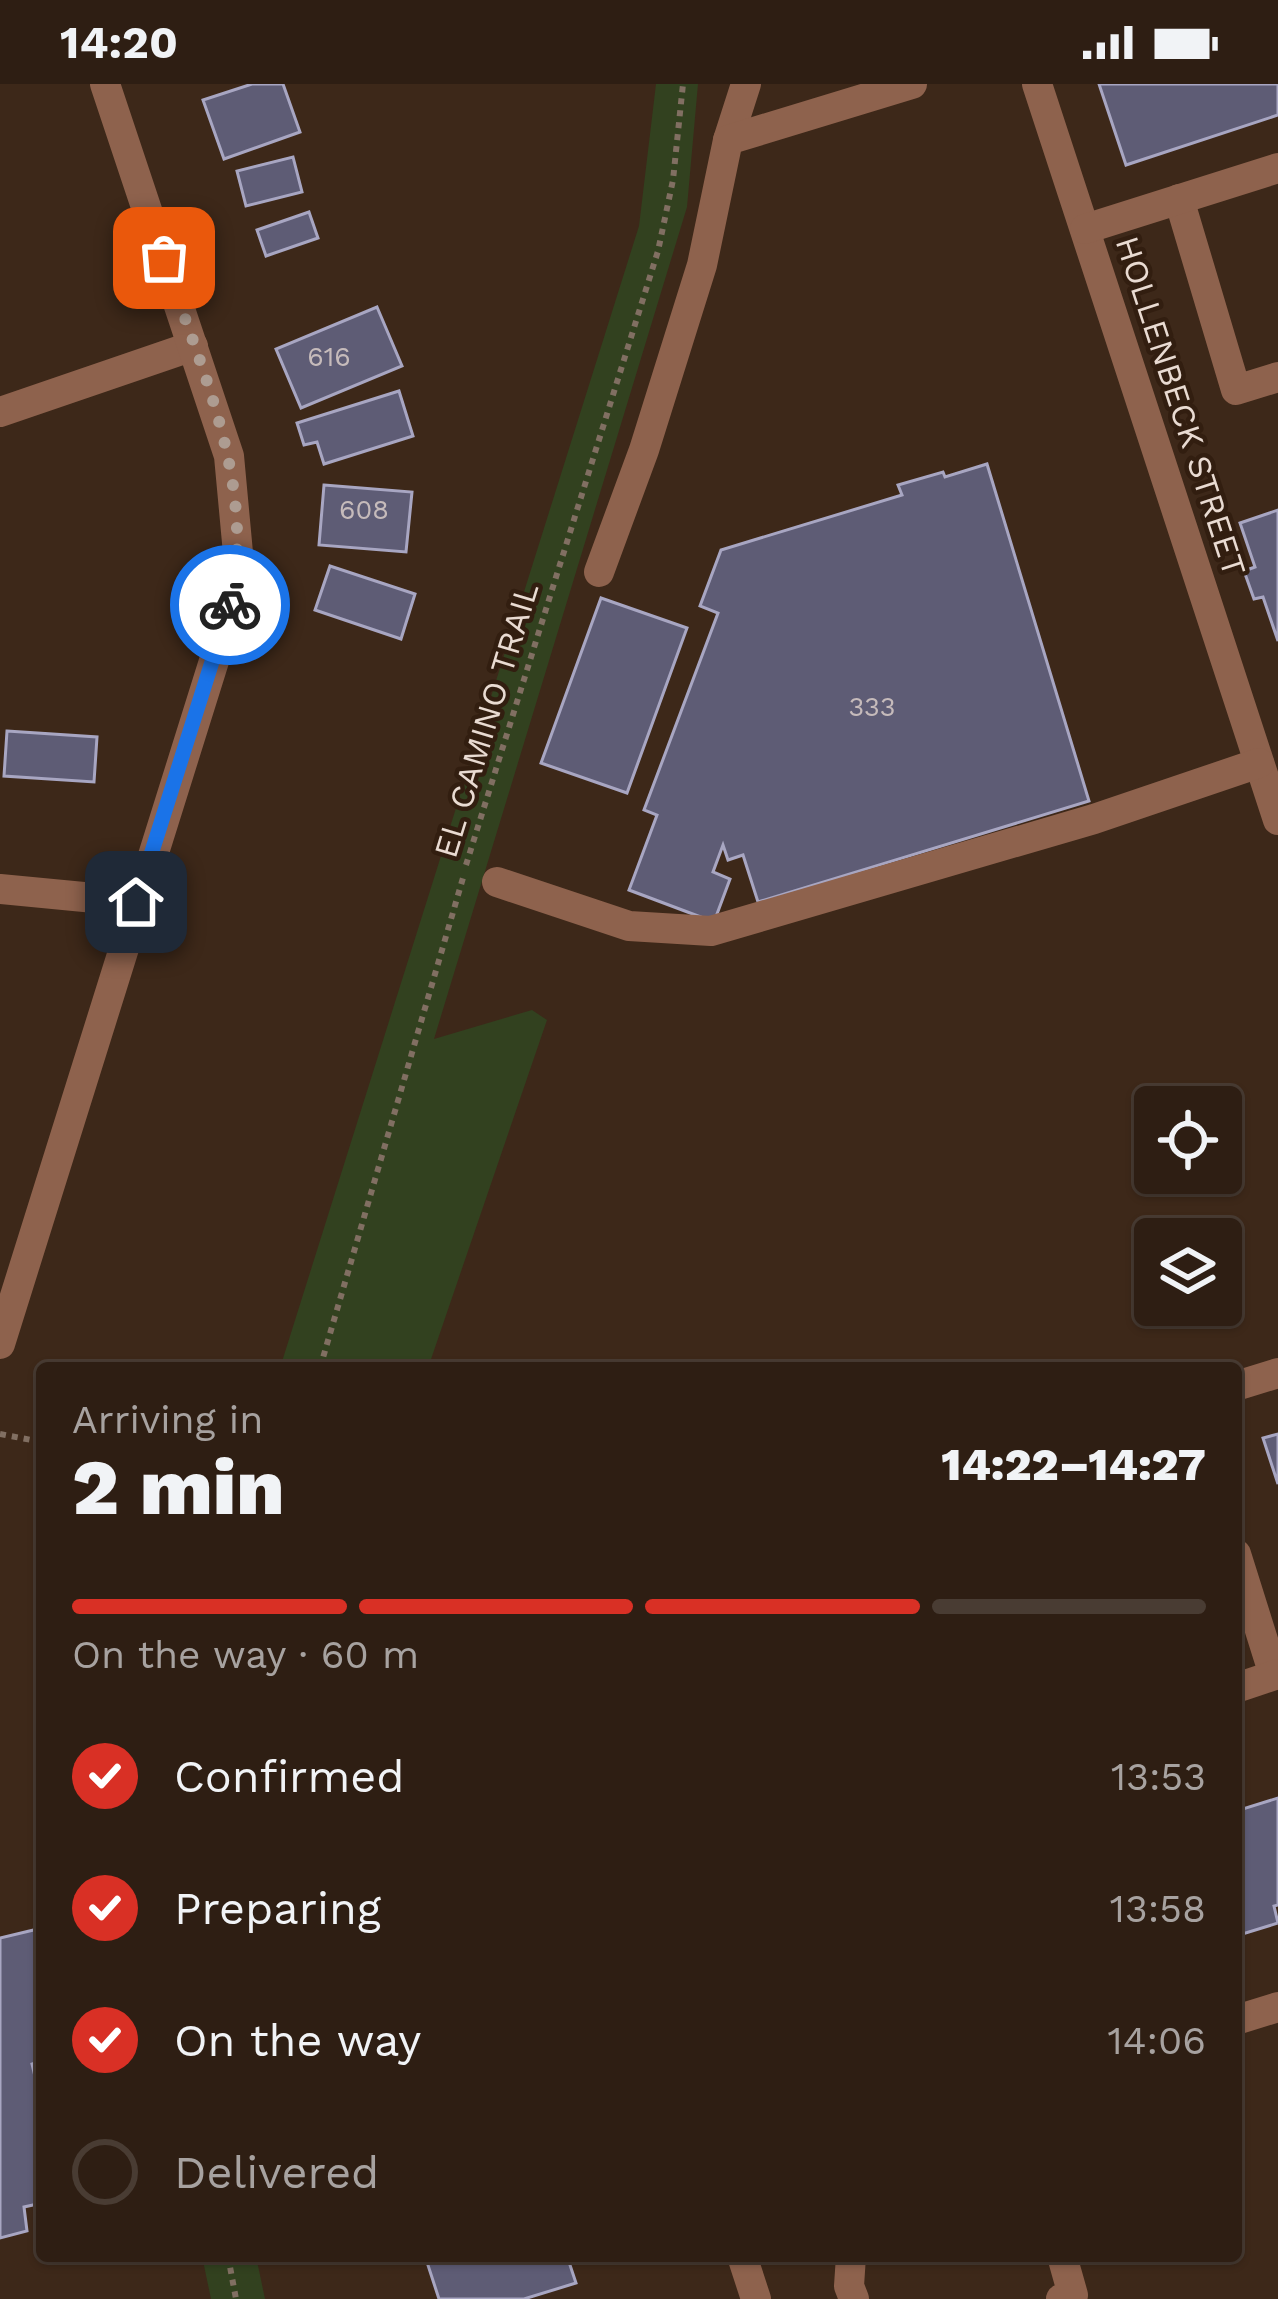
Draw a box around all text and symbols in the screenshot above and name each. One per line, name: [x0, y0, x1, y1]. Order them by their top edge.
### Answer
text: 14:20: [60, 16, 178, 69]
pin: [113, 207, 215, 309]
icon: bag: [131, 225, 197, 291]
street label: HOLLENBECK STREET: [1108, 231, 1254, 581]
house number: 616: [307, 341, 351, 373]
house number: 608: [339, 494, 389, 526]
courier: [170, 545, 290, 665]
icon: bike: [197, 572, 263, 638]
street label: EL CAMINO TRAIL: [426, 578, 546, 862]
house number: 333: [848, 691, 896, 723]
pin: [85, 851, 187, 953]
icon: home: [103, 869, 169, 935]
map controls: [1134, 1086, 1242, 1326]
button: locate: [1134, 1086, 1242, 1194]
button: layers: [1134, 1218, 1242, 1326]
text: Arriving in: [72, 1397, 263, 1442]
text: 14:22–14:27: [941, 1438, 1206, 1491]
text: 2 min: [72, 1441, 285, 1533]
text: On the way · 60 m: [72, 1632, 419, 1677]
icon: check: [72, 1743, 138, 1809]
text: Confirmed: [174, 1750, 405, 1803]
text: 13:53: [1111, 1754, 1206, 1799]
icon: check: [72, 1875, 138, 1941]
text: Preparing: [174, 1882, 381, 1935]
text: 13:58: [1110, 1886, 1206, 1931]
icon: check: [72, 2007, 138, 2073]
text: On the way: [174, 2014, 421, 2067]
text: 14:06: [1107, 2018, 1206, 2063]
text: Delivered: [174, 2146, 379, 2199]

